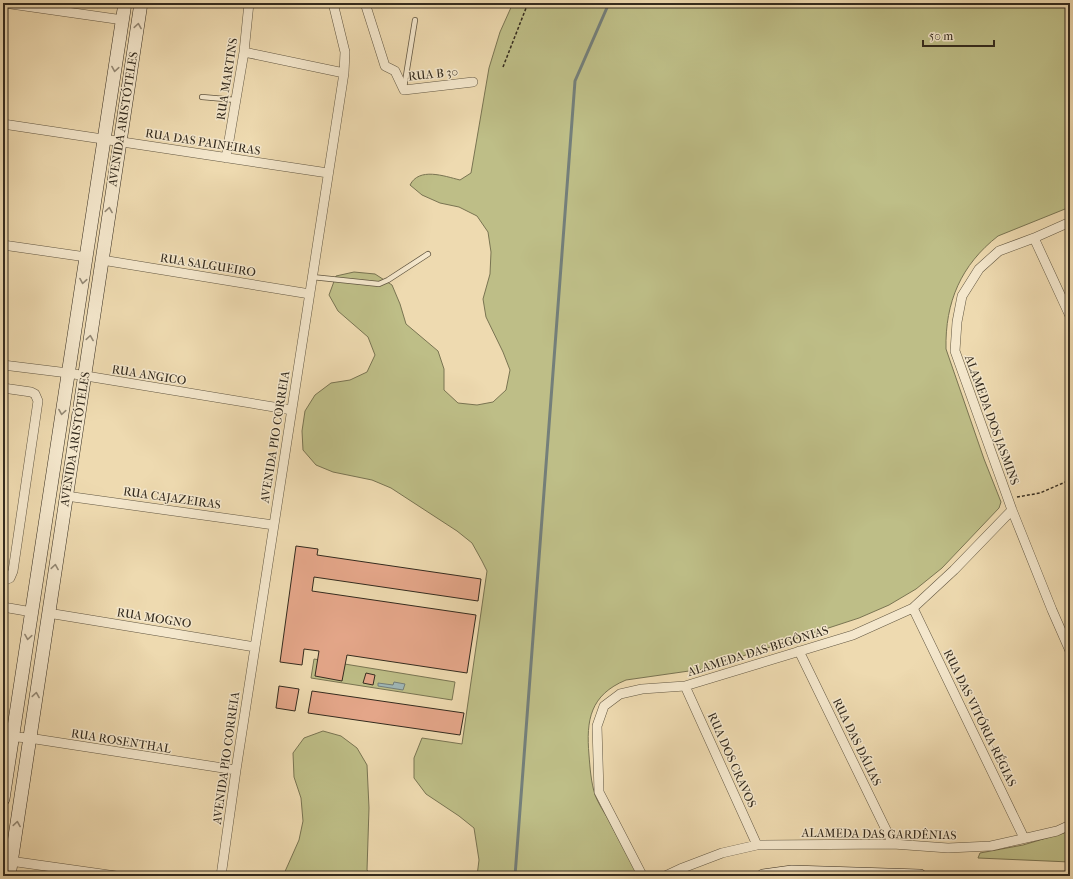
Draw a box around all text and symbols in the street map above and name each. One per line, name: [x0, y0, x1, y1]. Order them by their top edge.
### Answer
scale bar: [923, 22, 994, 48]
one-way arrow: [133, 23, 142, 29]
text: 50 m: [929, 29, 953, 43]
street label: RUA MARTINS: [214, 37, 240, 121]
street label: AVENIDA ARISTÓTELES: [104, 50, 141, 188]
street label: RUA B 30: [407, 64, 459, 84]
one-way arrow: [111, 66, 120, 72]
street label: RUA DAS PAINEIRAS: [144, 126, 262, 158]
one-way arrow: [104, 207, 113, 213]
street label: RUA SALGUEIRO: [159, 251, 257, 279]
one-way arrow: [79, 278, 88, 284]
one-way arrow: [85, 335, 94, 341]
street label: ALAMEDA DOS JASMINS: [962, 352, 1022, 487]
street label: RUA ANGICO: [111, 362, 187, 388]
street label: AVENIDA ARISTÓTELES: [56, 370, 93, 508]
street label: AVENIDA PIO CORREIA: [257, 370, 292, 505]
one-way arrow: [58, 409, 67, 415]
street label: RUA CAJAZEIRAS: [122, 484, 222, 512]
one-way arrow: [51, 563, 59, 570]
street label: RUA MOGNO: [116, 605, 192, 631]
street label: ALAMEDA DAS BEGÔNIAS: [685, 622, 830, 679]
one-way arrow: [24, 634, 33, 640]
street label: RUA DAS VITÓRIA-RÉGIAS: [941, 647, 1020, 789]
street label: AVENIDA PIO CORREIA: [210, 691, 242, 826]
one-way arrow: [31, 692, 40, 698]
street label: RUA DAS DÁLIAS: [830, 695, 885, 788]
street label: RUA DOS CRAVOS: [705, 710, 759, 810]
street label: RUA ROSENTHAL: [70, 726, 173, 756]
one-way arrow: [12, 821, 21, 827]
street label: ALAMEDA DAS GARDÊNIAS: [800, 825, 957, 842]

